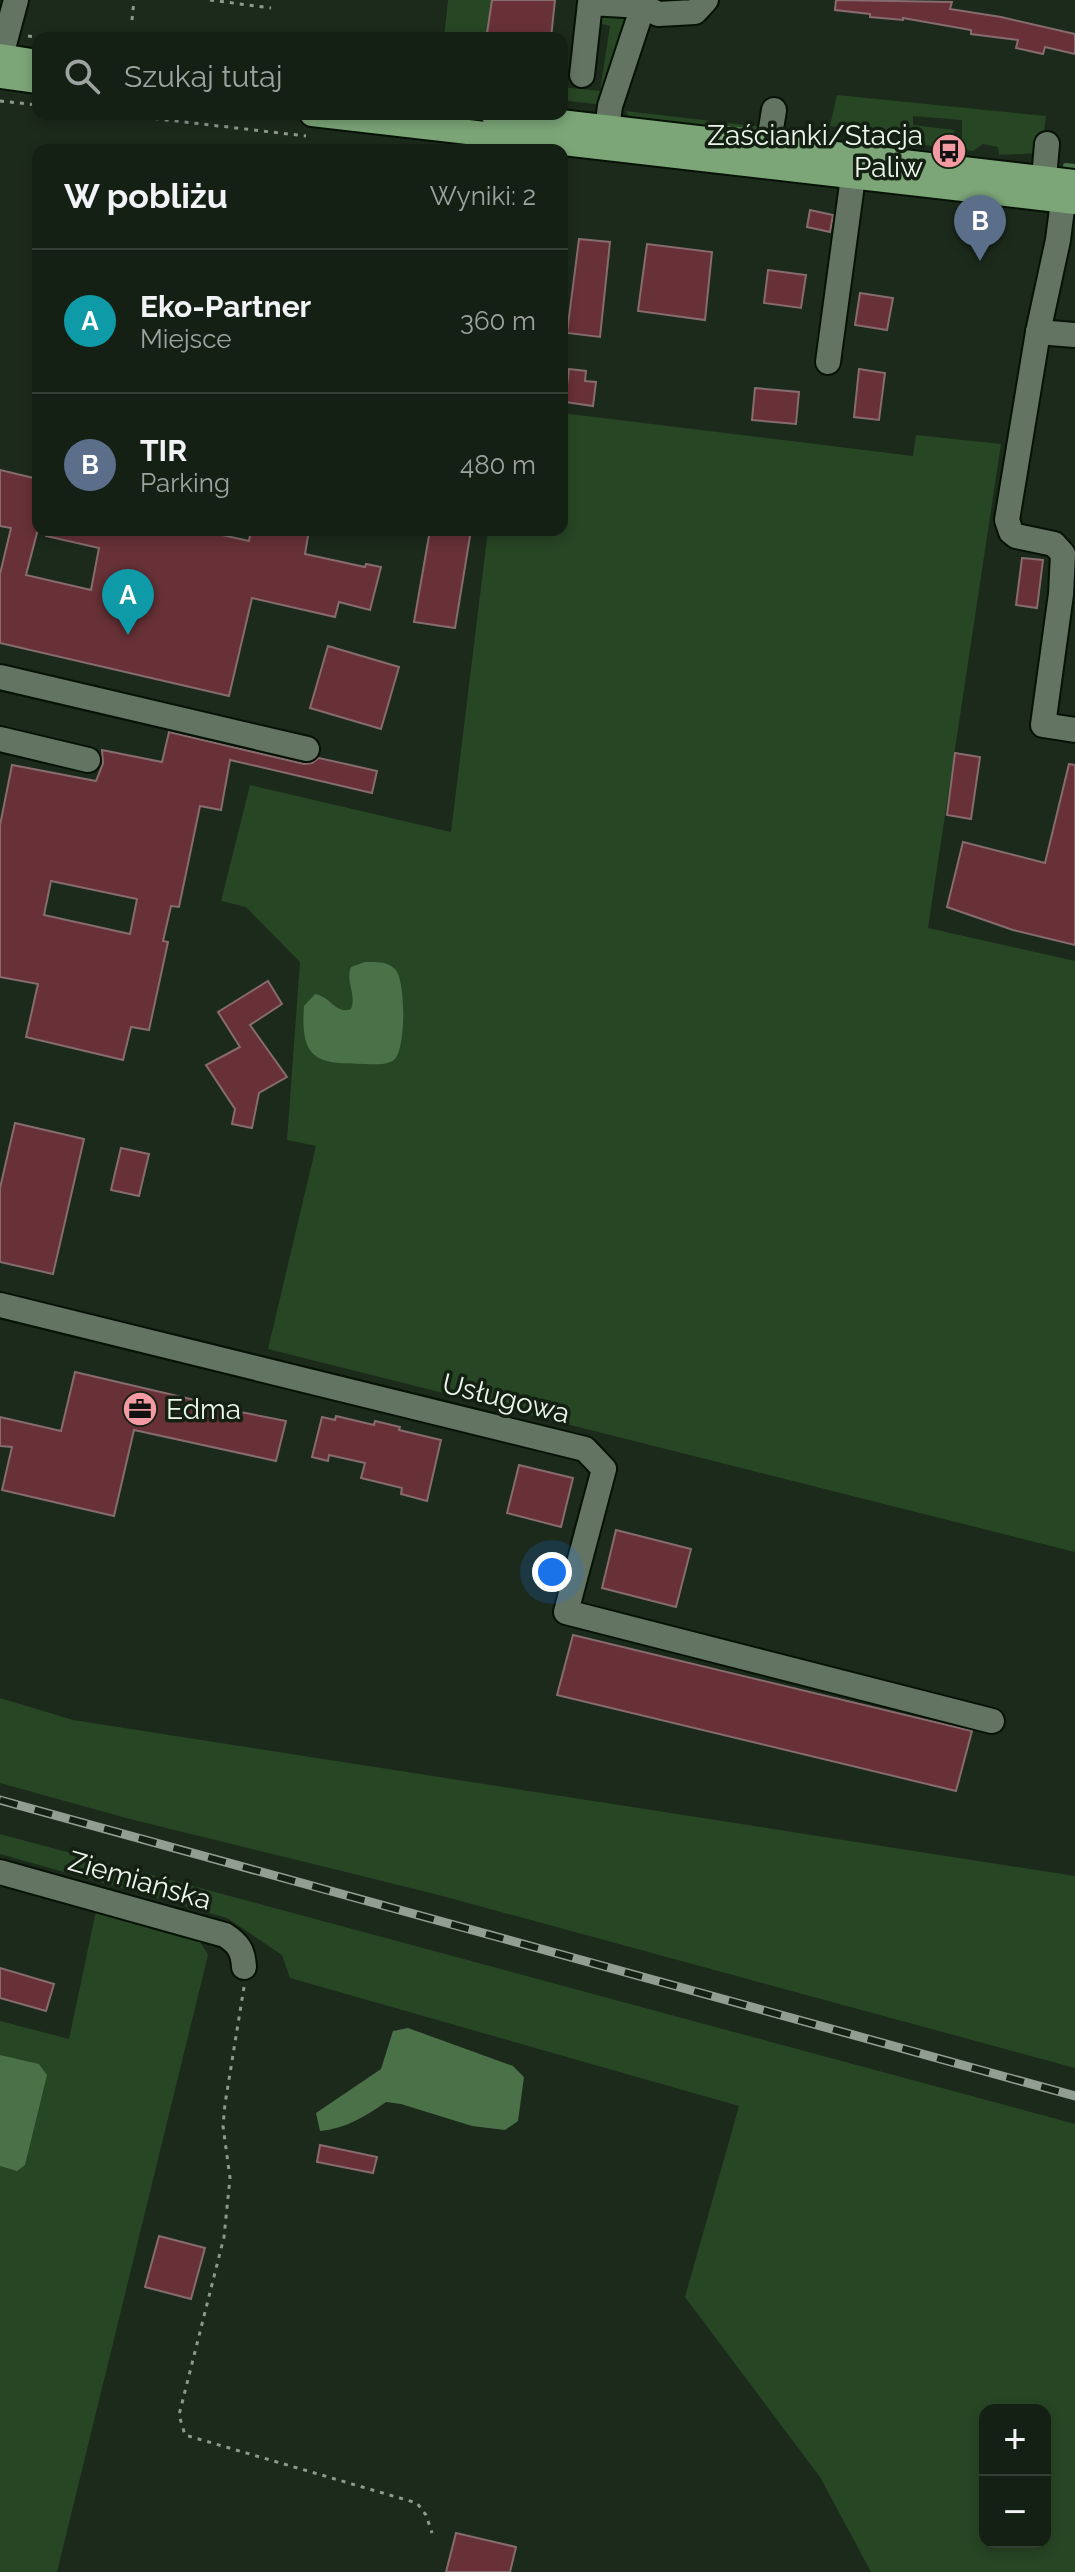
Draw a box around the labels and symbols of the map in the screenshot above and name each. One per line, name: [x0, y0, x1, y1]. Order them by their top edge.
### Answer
place label: Zaścianki/Stacja Paliw: [707, 119, 923, 184]
bus stop icon: Zaścianki/Stacja Paliw: [930, 132, 968, 170]
pin: B: [954, 195, 1006, 261]
pin: A: [102, 569, 154, 635]
street label: Usługowa: [439, 1367, 573, 1430]
office icon: Edma: [121, 1390, 159, 1428]
place label: Edma: [166, 1393, 241, 1426]
your location: [532, 1552, 572, 1592]
street label: Ziemiańska: [65, 1844, 215, 1917]

